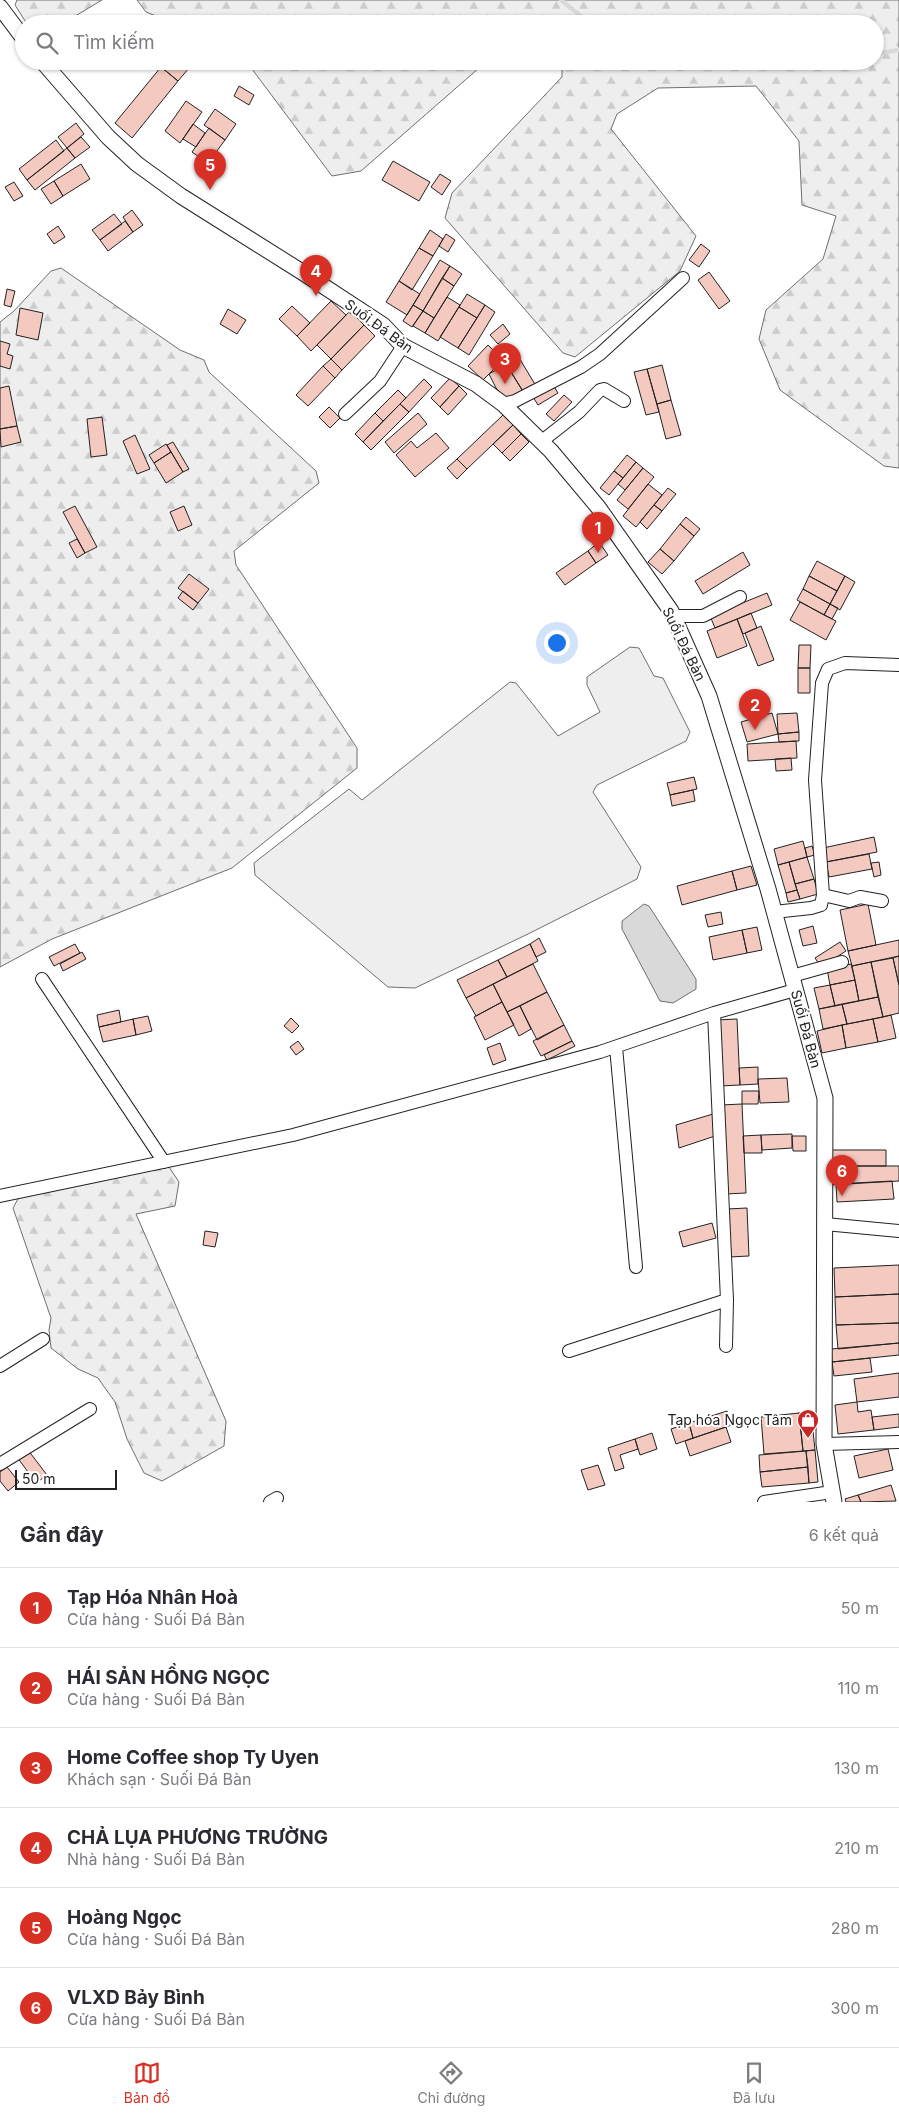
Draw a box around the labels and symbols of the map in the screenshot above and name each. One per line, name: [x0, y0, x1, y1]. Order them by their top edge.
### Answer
pin: 5: [194, 149, 226, 190]
pin: 4: [300, 255, 332, 296]
street label: Suối Đá Bàn: [342, 295, 417, 356]
pin: 3: [489, 343, 521, 384]
pin: 1: [582, 512, 614, 553]
street label: Suối Đá Bàn: [659, 604, 710, 684]
your location: [544, 630, 570, 656]
pin: 2: [739, 689, 771, 730]
street label: Suối Đá Bàn: [788, 988, 825, 1070]
pin: 6: [826, 1155, 858, 1196]
shop icon: Tạp hóa Ngọc Tâm: [796, 1408, 820, 1439]
place label: Tạp hóa Ngọc Tâm: [667, 1411, 792, 1428]
scale bar: [15, 1467, 118, 1490]

